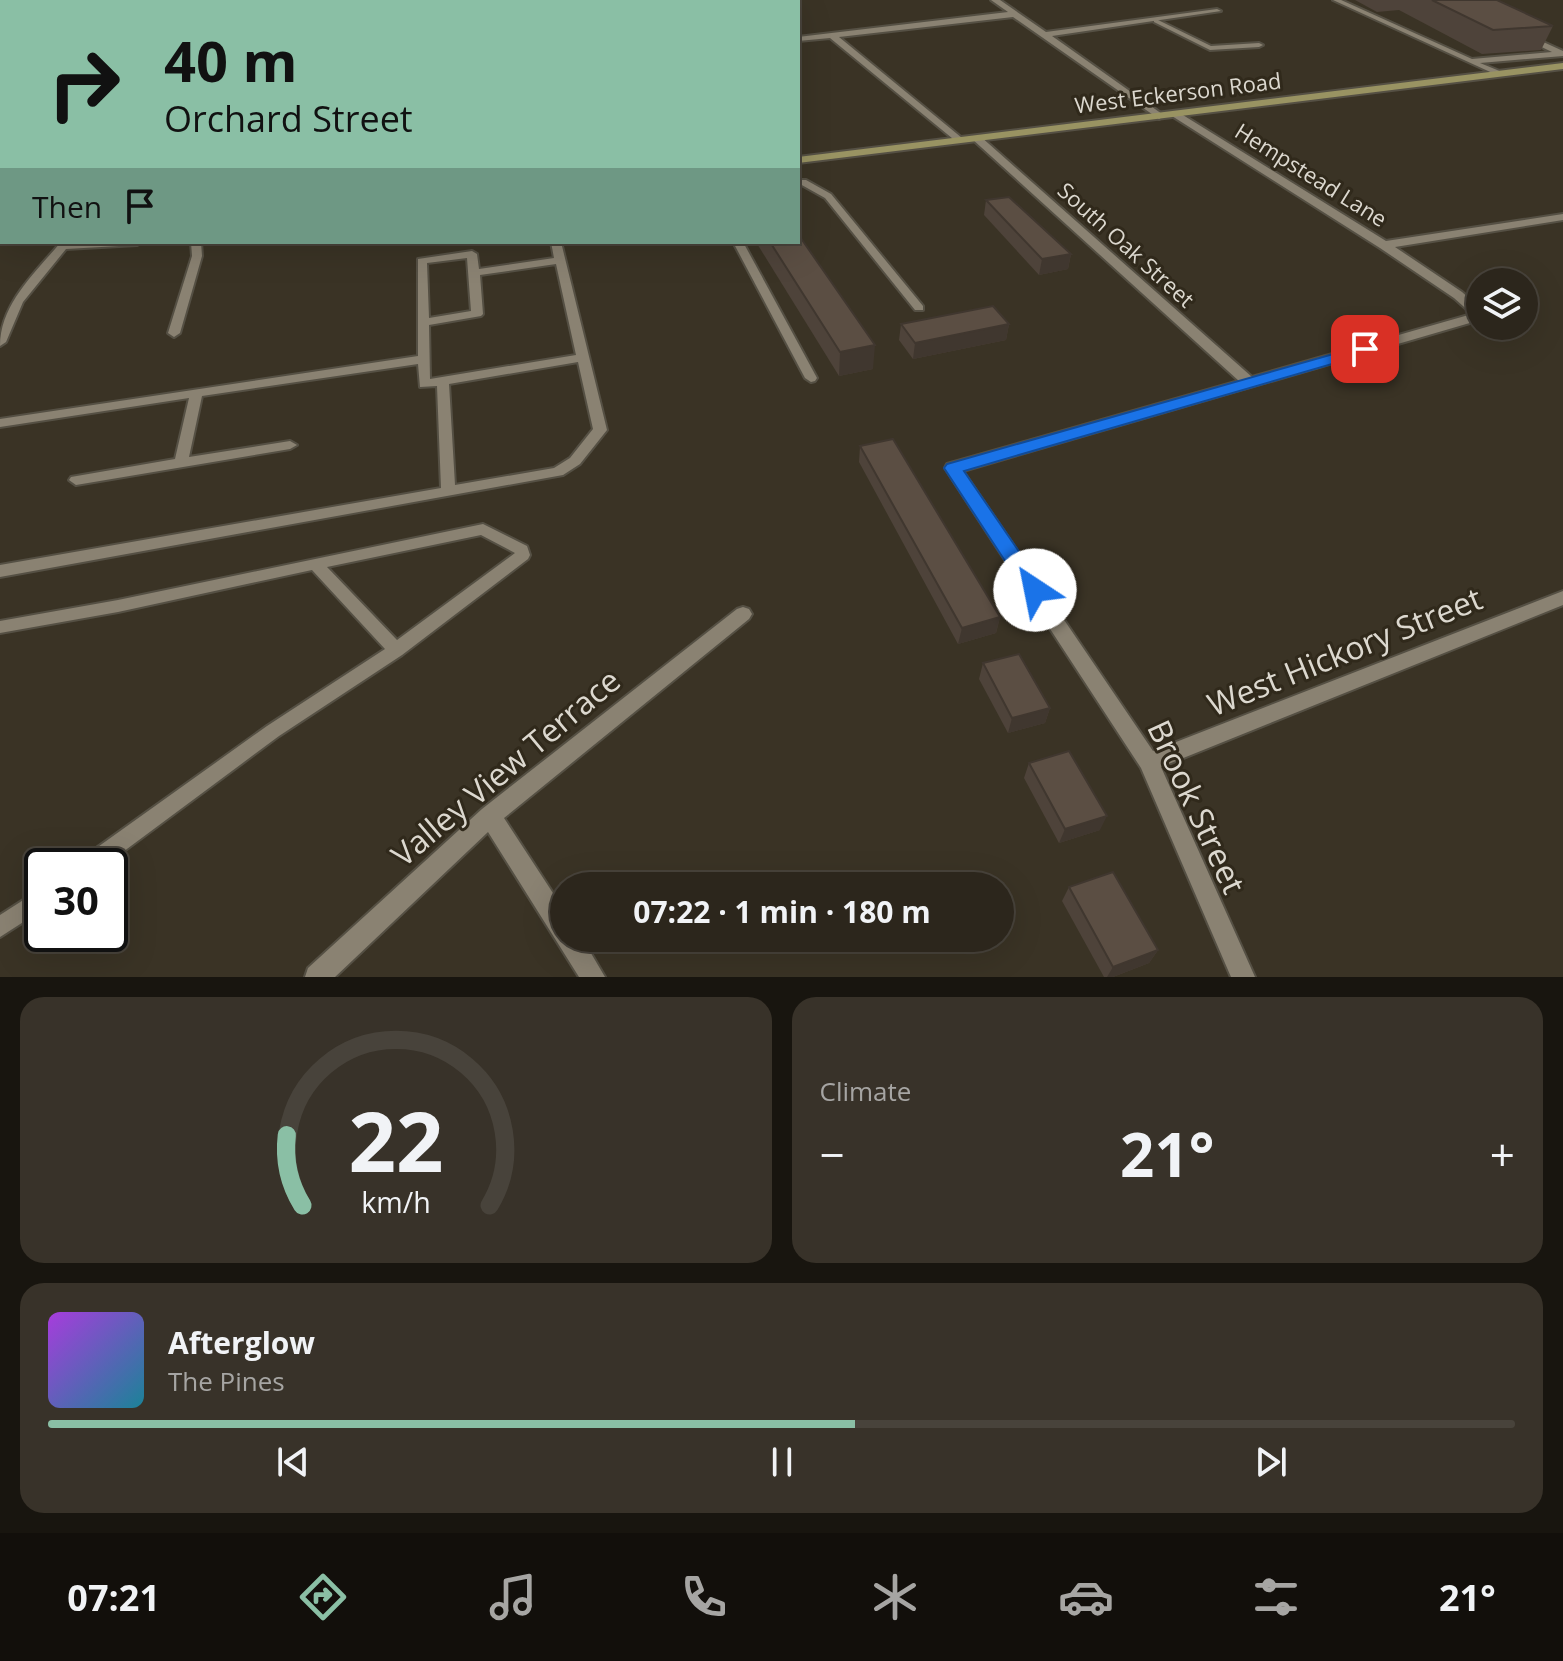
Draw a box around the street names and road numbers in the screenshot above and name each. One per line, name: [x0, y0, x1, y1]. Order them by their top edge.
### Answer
street label: West Eckerson Road: [1073, 64, 1283, 120]
street label: Hempstead Lane: [1230, 115, 1393, 233]
street label: South Oak Street: [1052, 175, 1201, 314]
street label: West Hickory Street: [1201, 576, 1488, 725]
street label: Valley View Terrace: [382, 658, 629, 875]
street label: Brook Street: [1138, 713, 1256, 900]

